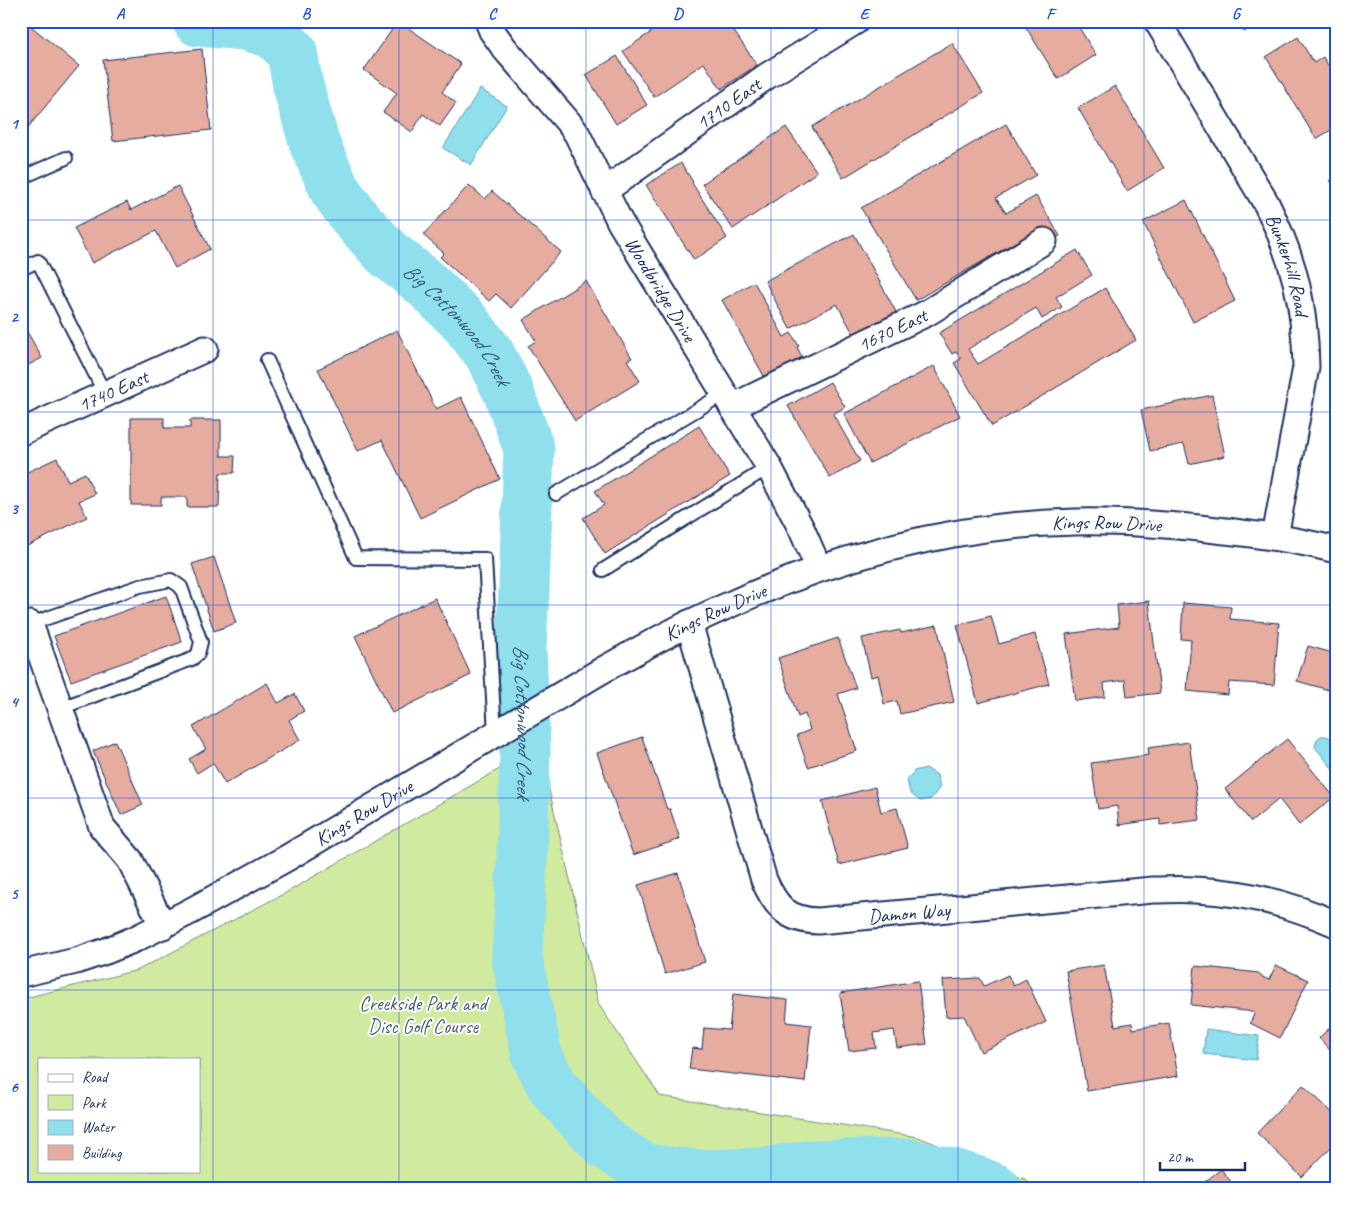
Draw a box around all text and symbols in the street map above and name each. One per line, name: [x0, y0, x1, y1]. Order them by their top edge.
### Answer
text: A: [116, 4, 126, 24]
text: B: [302, 4, 312, 24]
text: C: [488, 4, 498, 24]
text: D: [673, 4, 684, 24]
text: E: [860, 4, 871, 24]
text: F: [1046, 4, 1057, 24]
text: G: [1232, 4, 1242, 24]
street label: 1710 East: [691, 71, 768, 135]
text: 1: [10, 114, 19, 134]
street label: Bunkerhill Road: [1260, 210, 1315, 320]
street label: Woodbridge Drive: [619, 233, 703, 348]
water label: Big Cottonwood Creek: [398, 258, 517, 392]
street label: 1670 East: [854, 302, 933, 357]
text: 2: [10, 307, 19, 327]
street label: 1740 East: [75, 363, 154, 417]
text: 3: [10, 499, 19, 519]
street label: Kings Row Drive: [1051, 510, 1164, 538]
street label: Kings Row Drive: [660, 578, 772, 647]
water label: Big Cottonwood Creek: [508, 645, 538, 803]
text: 4: [10, 692, 19, 712]
street label: Kings Row Drive: [310, 773, 419, 852]
text: 5: [11, 884, 20, 904]
street label: Damon Way: [867, 897, 953, 929]
park label: Creekside Park and Disc Golf Course: [359, 991, 490, 1039]
legend: [38, 1058, 200, 1172]
text: Road: [82, 1068, 109, 1087]
text: 6: [10, 1077, 19, 1097]
text: Park: [82, 1094, 107, 1113]
text: Water: [82, 1118, 116, 1137]
scale bar: [1160, 1140, 1244, 1172]
text: Building: [82, 1144, 122, 1163]
text: 20 m: [1167, 1148, 1194, 1167]

